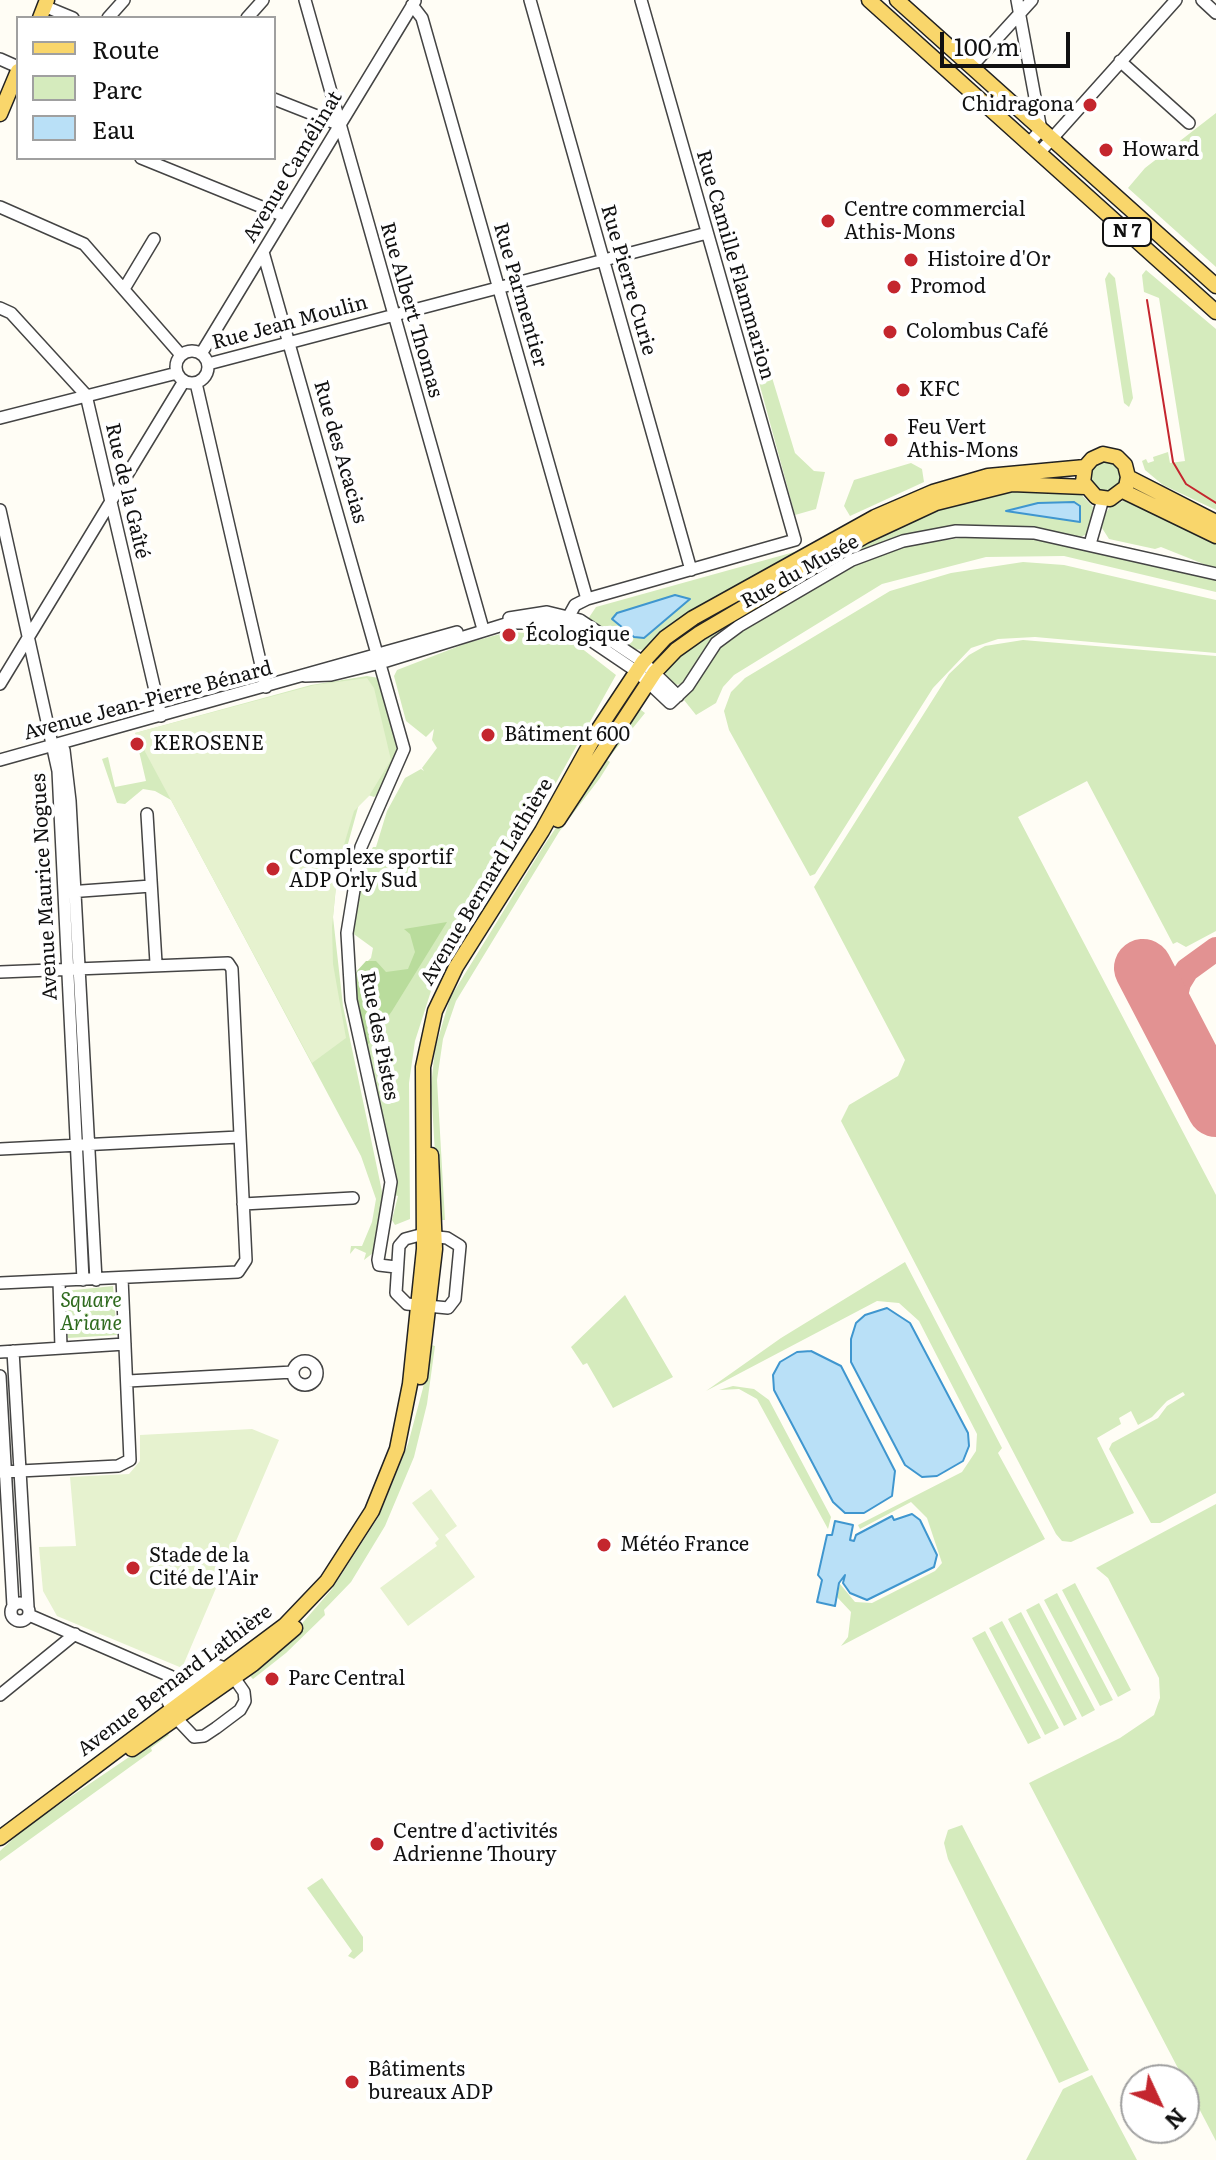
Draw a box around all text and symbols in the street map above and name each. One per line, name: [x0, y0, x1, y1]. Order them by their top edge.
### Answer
legend: [16, 16, 276, 160]
scale bar: [944, 16, 1074, 66]
text: 100 m: [954, 28, 1020, 63]
text: Route: [92, 31, 159, 66]
text: Parc: [92, 71, 142, 106]
street label: Avenue Camélinat: [238, 87, 348, 247]
place label: Chidragona: [962, 93, 1074, 117]
marker: Chidragona: [1081, 96, 1099, 114]
text: Eau: [92, 111, 135, 146]
place label: Howard: [1122, 138, 1199, 162]
marker: Howard: [1097, 141, 1115, 159]
street label: Rue Camille Flammarion: [691, 147, 779, 383]
place label: Centre commercial Athis-Mons: [844, 198, 1026, 245]
street label: Rue Pierre Curie: [595, 202, 661, 358]
marker: Centre commercial Athis-Mons: [819, 212, 837, 230]
road number: N 7: [1103, 218, 1151, 246]
street label: Rue Albert Thomas: [375, 220, 447, 400]
street label: Rue Parmentier: [488, 220, 552, 370]
place label: Histoire d'Or: [927, 248, 1050, 272]
marker: Histoire d'Or: [902, 251, 920, 269]
place label: Promod: [910, 275, 986, 299]
marker: Promod: [885, 278, 903, 296]
street label: Rue Jean Moulin: [210, 291, 370, 355]
place label: Colombus Café: [906, 320, 1048, 344]
marker: Colombus Café: [881, 323, 899, 341]
street label: Rue des Acacias: [308, 378, 372, 526]
place label: KFC: [919, 378, 960, 402]
marker: KFC: [894, 381, 912, 399]
place label: Feu Vert Athis-Mons: [907, 416, 1018, 463]
street label: Rue de la Gaîté: [100, 421, 154, 561]
marker: Feu Vert Athis-Mons: [882, 431, 900, 449]
street label: Rue du Musée: [737, 530, 863, 614]
place label: Écologique: [525, 623, 630, 647]
marker: Écologique: [500, 626, 518, 644]
street label: Avenue Jean-Pierre Bénard: [21, 656, 275, 746]
place label: Bâtiment 600: [504, 723, 630, 747]
marker: Bâtiment 600: [479, 726, 497, 744]
place label: KEROSENE: [153, 732, 264, 756]
marker: KEROSENE: [128, 735, 146, 753]
street label: Avenue Maurice Nogues: [27, 773, 63, 1001]
street label: Avenue Bernard Lathière: [416, 774, 558, 990]
place label: Complexe sportif ADP Orly Sud: [289, 846, 453, 893]
marker: Complexe sportif ADP Orly Sud: [264, 860, 282, 878]
street label: Rue des Pistes: [355, 970, 403, 1102]
park label: Square Ariane: [60, 1289, 122, 1336]
place label: Météo France: [620, 1533, 749, 1557]
marker: Météo France: [595, 1536, 613, 1554]
place label: Stade de la Cité de l'Air: [149, 1544, 258, 1591]
marker: Stade de la Cité de l'Air: [124, 1559, 142, 1577]
street label: Avenue Bernard Lathière: [73, 1600, 277, 1762]
place label: Parc Central: [288, 1667, 405, 1691]
marker: Parc Central: [263, 1670, 281, 1688]
place label: Centre d'activités Adrienne Thoury: [393, 1820, 558, 1867]
marker: Centre d'activités Adrienne Thoury: [368, 1835, 386, 1853]
place label: Bâtiments bureaux ADP: [368, 2058, 493, 2105]
north arrow: [1120, 2064, 1200, 2144]
marker: Bâtiments bureaux ADP: [343, 2073, 361, 2091]
text: N: [1158, 2102, 1194, 2138]

